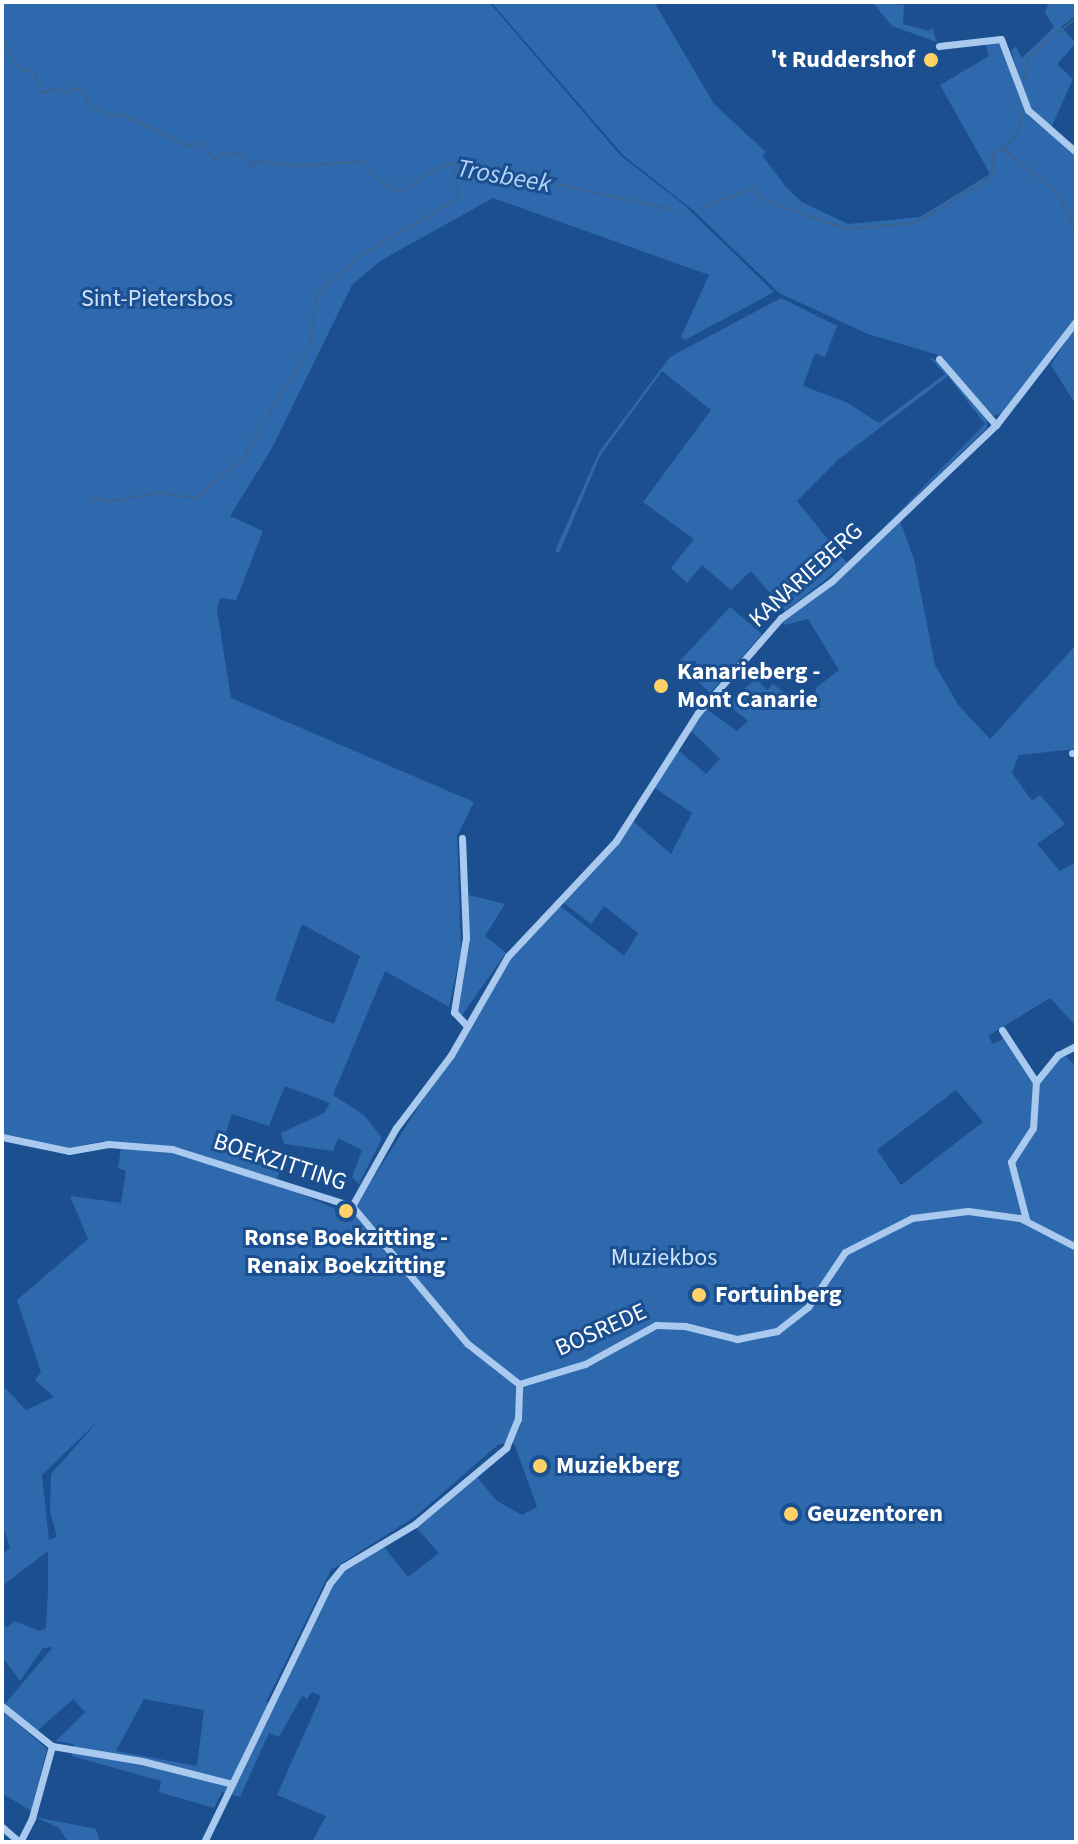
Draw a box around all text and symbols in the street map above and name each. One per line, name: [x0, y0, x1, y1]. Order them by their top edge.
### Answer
place label: 't Ruddershof: [770, 46, 915, 74]
marker: 't Ruddershof: [922, 51, 940, 69]
water label: Trosbeek: [455, 152, 553, 200]
park label: Sint-Pietersbos: [81, 285, 233, 313]
street label: KANARIEBERG: [743, 516, 869, 634]
place label: Kanarieberg - Mont Canarie: [677, 658, 820, 714]
marker: Kanarieberg - Mont Canarie: [652, 677, 670, 695]
street label: BOEKZITTING: [210, 1127, 350, 1197]
marker: Ronse Boekzitting - Renaix Boekzitting: [337, 1202, 355, 1220]
place label: Ronse Boekzitting - Renaix Boekzitting: [244, 1224, 448, 1280]
park label: Muziekbos: [611, 1244, 717, 1272]
place label: Fortuinberg: [715, 1281, 841, 1309]
marker: Fortuinberg: [690, 1286, 708, 1304]
street label: BOSREDE: [551, 1297, 651, 1363]
place label: Muziekberg: [556, 1452, 679, 1480]
marker: Muziekberg: [531, 1457, 549, 1475]
place label: Geuzentoren: [807, 1500, 943, 1528]
marker: Geuzentoren: [782, 1505, 800, 1523]

